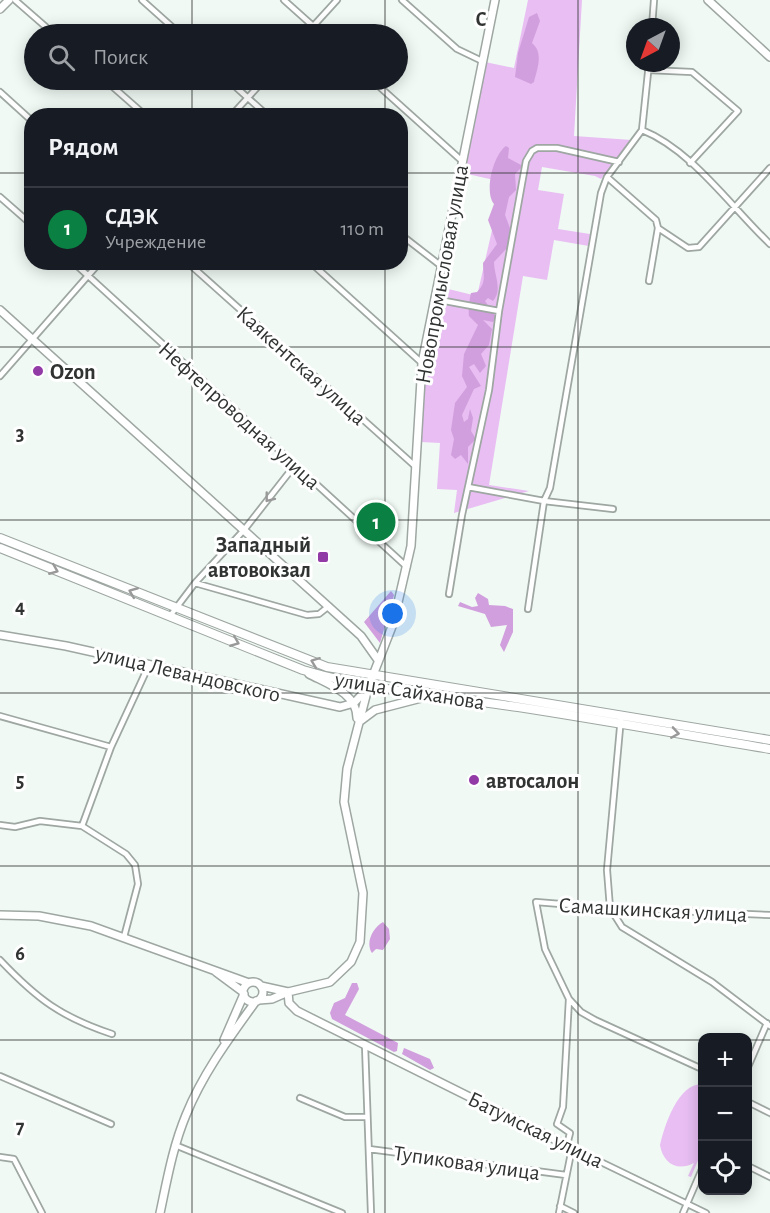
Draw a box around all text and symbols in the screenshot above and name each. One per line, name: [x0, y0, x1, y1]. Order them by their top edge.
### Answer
text: C: [476, 10, 487, 30]
north arrow: [626, 18, 680, 72]
search box: [24, 24, 408, 90]
icon: search: [45, 41, 78, 74]
text: Поиск: [93, 46, 148, 68]
text: Рядом: [48, 134, 119, 160]
street label: Новопромысловая улица: [412, 163, 472, 385]
text: СДЭК: [105, 206, 158, 228]
text: 1: [64, 219, 71, 239]
text: 110 m: [340, 219, 384, 239]
text: Учреждение: [105, 232, 206, 252]
street label: Каякентская улица: [232, 302, 370, 429]
street label: Нефтепроводная улица: [154, 338, 324, 494]
place label: Ozon: [50, 361, 96, 383]
marker: Ozon: [31, 364, 45, 378]
text: 3: [16, 424, 24, 444]
one-way arrow: [266, 491, 277, 502]
pin: 1: [356, 500, 395, 544]
place label: Западный автовокзал: [208, 534, 311, 581]
marker: Западный автовокзал: [316, 550, 330, 564]
one-way arrow: [49, 562, 59, 575]
one-way arrow: [129, 587, 140, 599]
text: 4: [15, 597, 25, 617]
your location: [378, 599, 407, 628]
one-way arrow: [229, 635, 240, 647]
street label: улица Левандовского: [92, 642, 282, 706]
one-way arrow: [311, 657, 321, 670]
street label: улица Сайханова: [332, 668, 486, 714]
one-way arrow: [671, 727, 680, 739]
place label: автосалон: [486, 770, 579, 792]
text: 5: [16, 771, 24, 791]
marker: автосалон: [467, 773, 481, 787]
street label: Самашкинская улица: [558, 894, 748, 926]
text: 6: [15, 944, 25, 964]
map controls: [698, 1033, 752, 1195]
button: +: [698, 1033, 752, 1087]
button: −: [698, 1087, 752, 1141]
street label: Батумская улица: [464, 1088, 607, 1172]
text: 7: [16, 1117, 25, 1137]
button: locate: [698, 1141, 752, 1195]
street label: Тупиковая улица: [392, 1142, 541, 1184]

